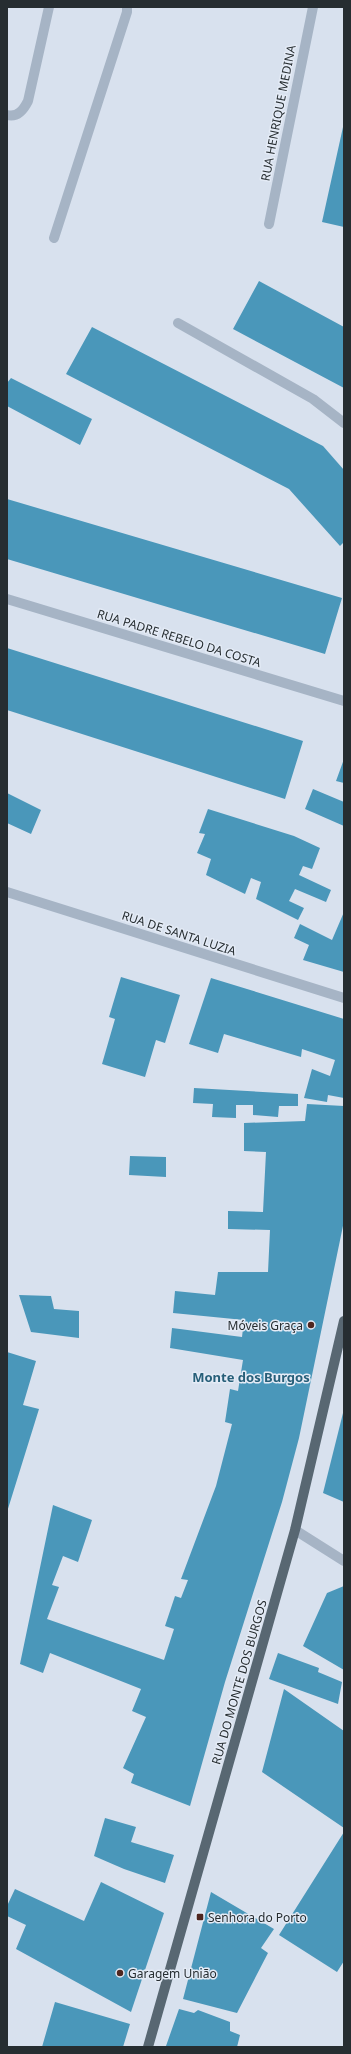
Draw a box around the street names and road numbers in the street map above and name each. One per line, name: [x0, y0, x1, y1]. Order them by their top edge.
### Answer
street label: RUA HENRIQUE MEDINA: [256, 43, 300, 182]
street label: RUA PADRE REBELO DA COSTA: [95, 605, 263, 671]
street label: RUA DE SANTA LUZIA: [120, 907, 239, 960]
street label: RUA DO MONTE DOS BURGOS: [207, 1597, 271, 1766]

